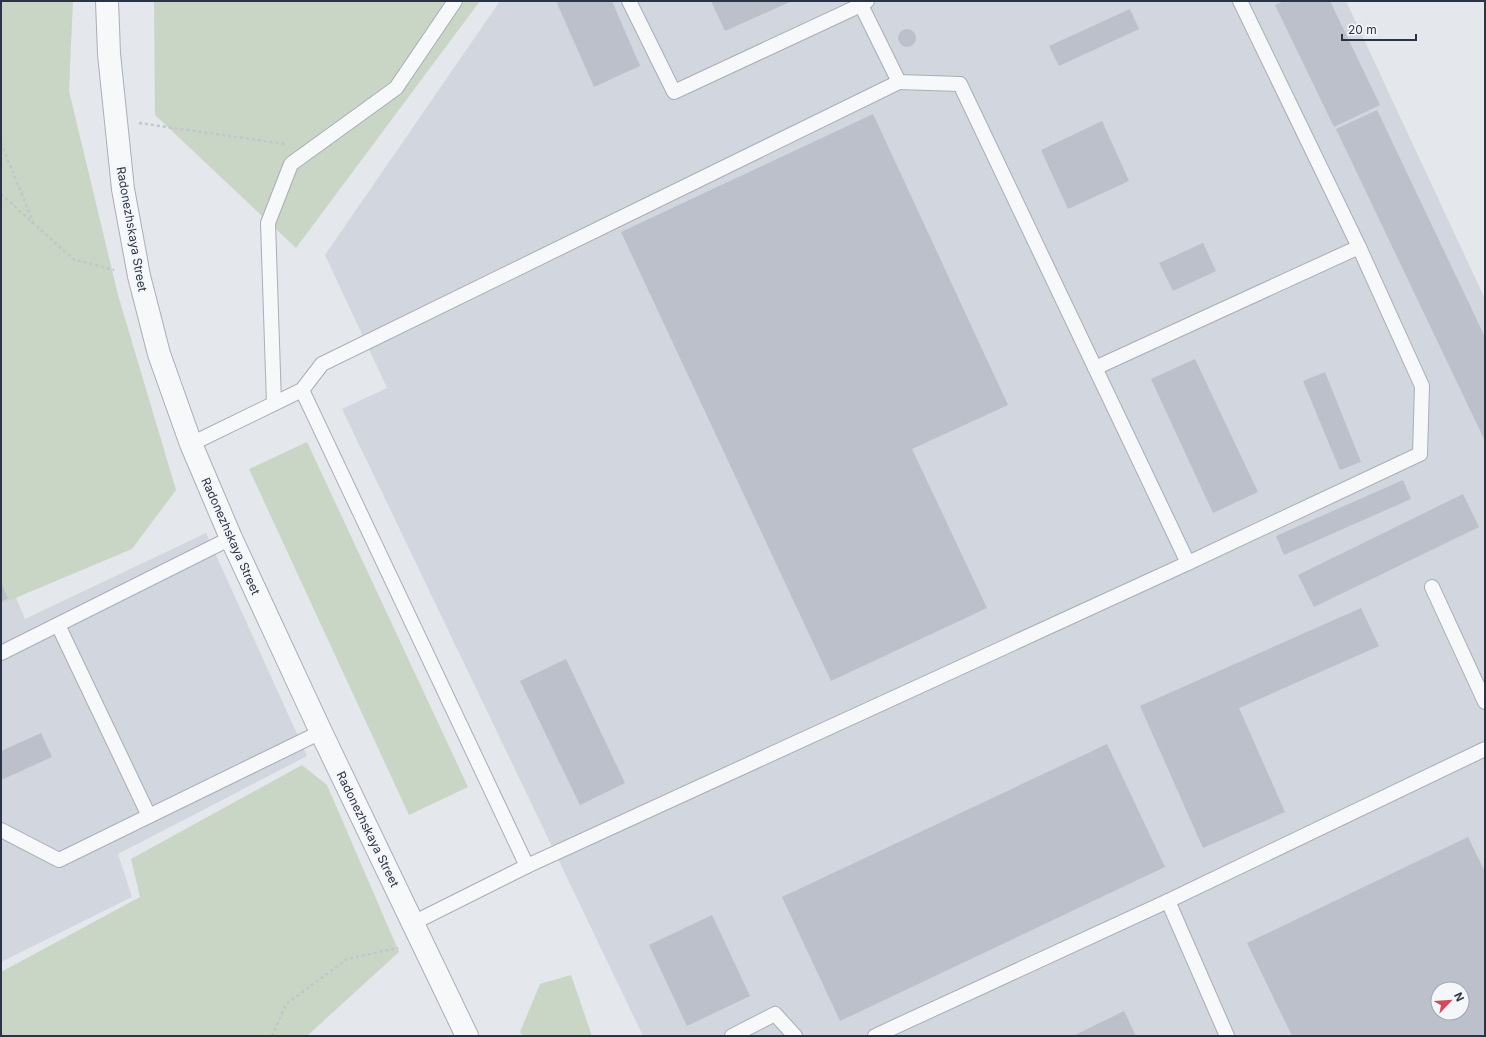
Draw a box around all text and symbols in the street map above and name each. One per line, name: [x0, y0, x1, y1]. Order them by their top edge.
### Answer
scale bar: [1342, 16, 1416, 42]
text: 20 m: [1348, 22, 1377, 37]
street label: Radonezhskaya Street: [114, 165, 150, 293]
street label: Radonezhskaya Street: [198, 475, 264, 597]
street label: Radonezhskaya Street: [333, 769, 403, 889]
north arrow: [1430, 981, 1470, 1021]
text: N: [1451, 990, 1467, 1004]

